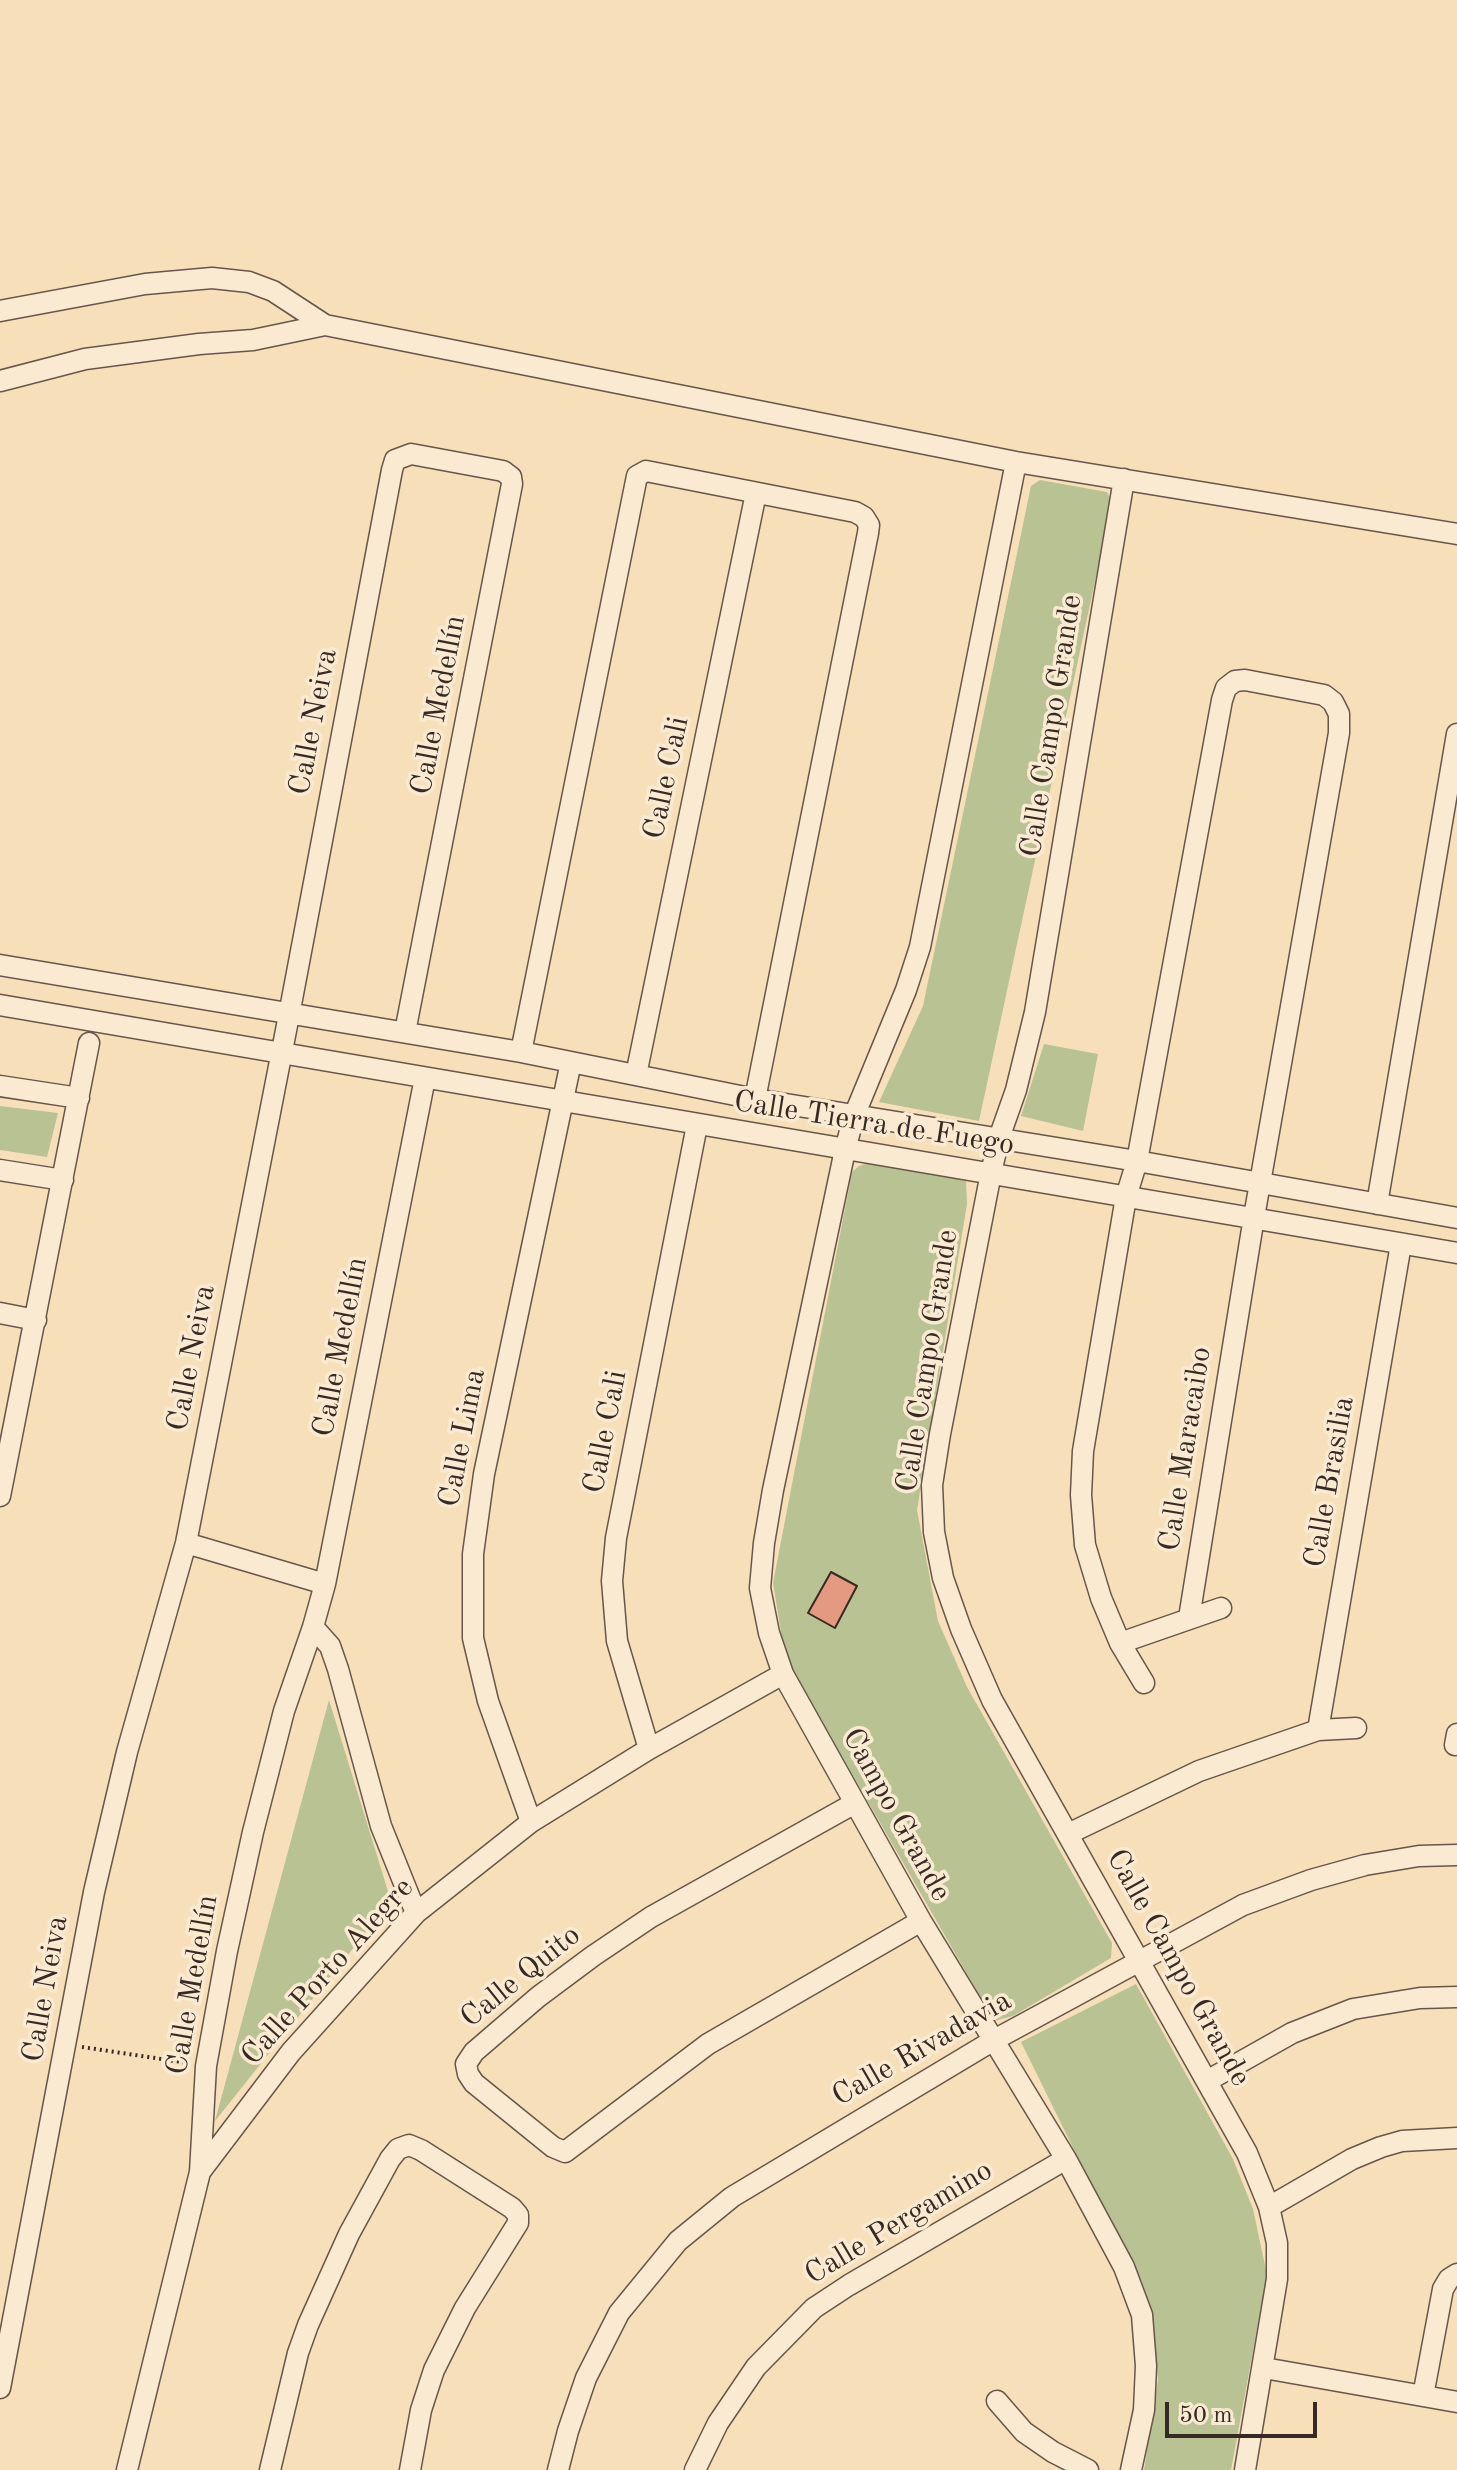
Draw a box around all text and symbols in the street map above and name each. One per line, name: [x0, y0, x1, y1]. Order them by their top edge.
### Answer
street label: Calle Campo Grande: [1013, 592, 1091, 860]
street label: Calle Medellín: [404, 612, 474, 798]
street label: Calle Neiva: [282, 646, 346, 798]
street label: Calle Cali: [636, 713, 698, 843]
street label: Calle Tierra de Fuego: [731, 1084, 1017, 1164]
street label: Calle Campo Grande: [889, 1227, 967, 1495]
street label: Calle Medellín: [306, 1254, 376, 1440]
street label: Calle Neiva: [160, 1282, 224, 1434]
street label: Calle Maracaibo: [1152, 1344, 1220, 1554]
street label: Calle Lima: [432, 1366, 494, 1510]
street label: Calle Cali: [576, 1367, 636, 1497]
street label: Calle Brasilia: [1297, 1394, 1363, 1570]
street label: Campo Grande: [834, 1722, 958, 1908]
street label: Calle Campo Grande: [1098, 1843, 1258, 2093]
street label: Calle Porto Alegre: [234, 1871, 422, 2073]
street label: Calle Medellín: [159, 1892, 227, 2078]
street label: Calle Neiva: [15, 1913, 77, 2065]
street label: Calle Quito: [454, 1918, 588, 2036]
street label: Calle Rivadavia: [826, 1983, 1018, 2115]
street label: Calle Pergamino: [799, 2153, 999, 2293]
scale bar: [1169, 2386, 1321, 2436]
text: 50 m: [1179, 2404, 1233, 2428]

